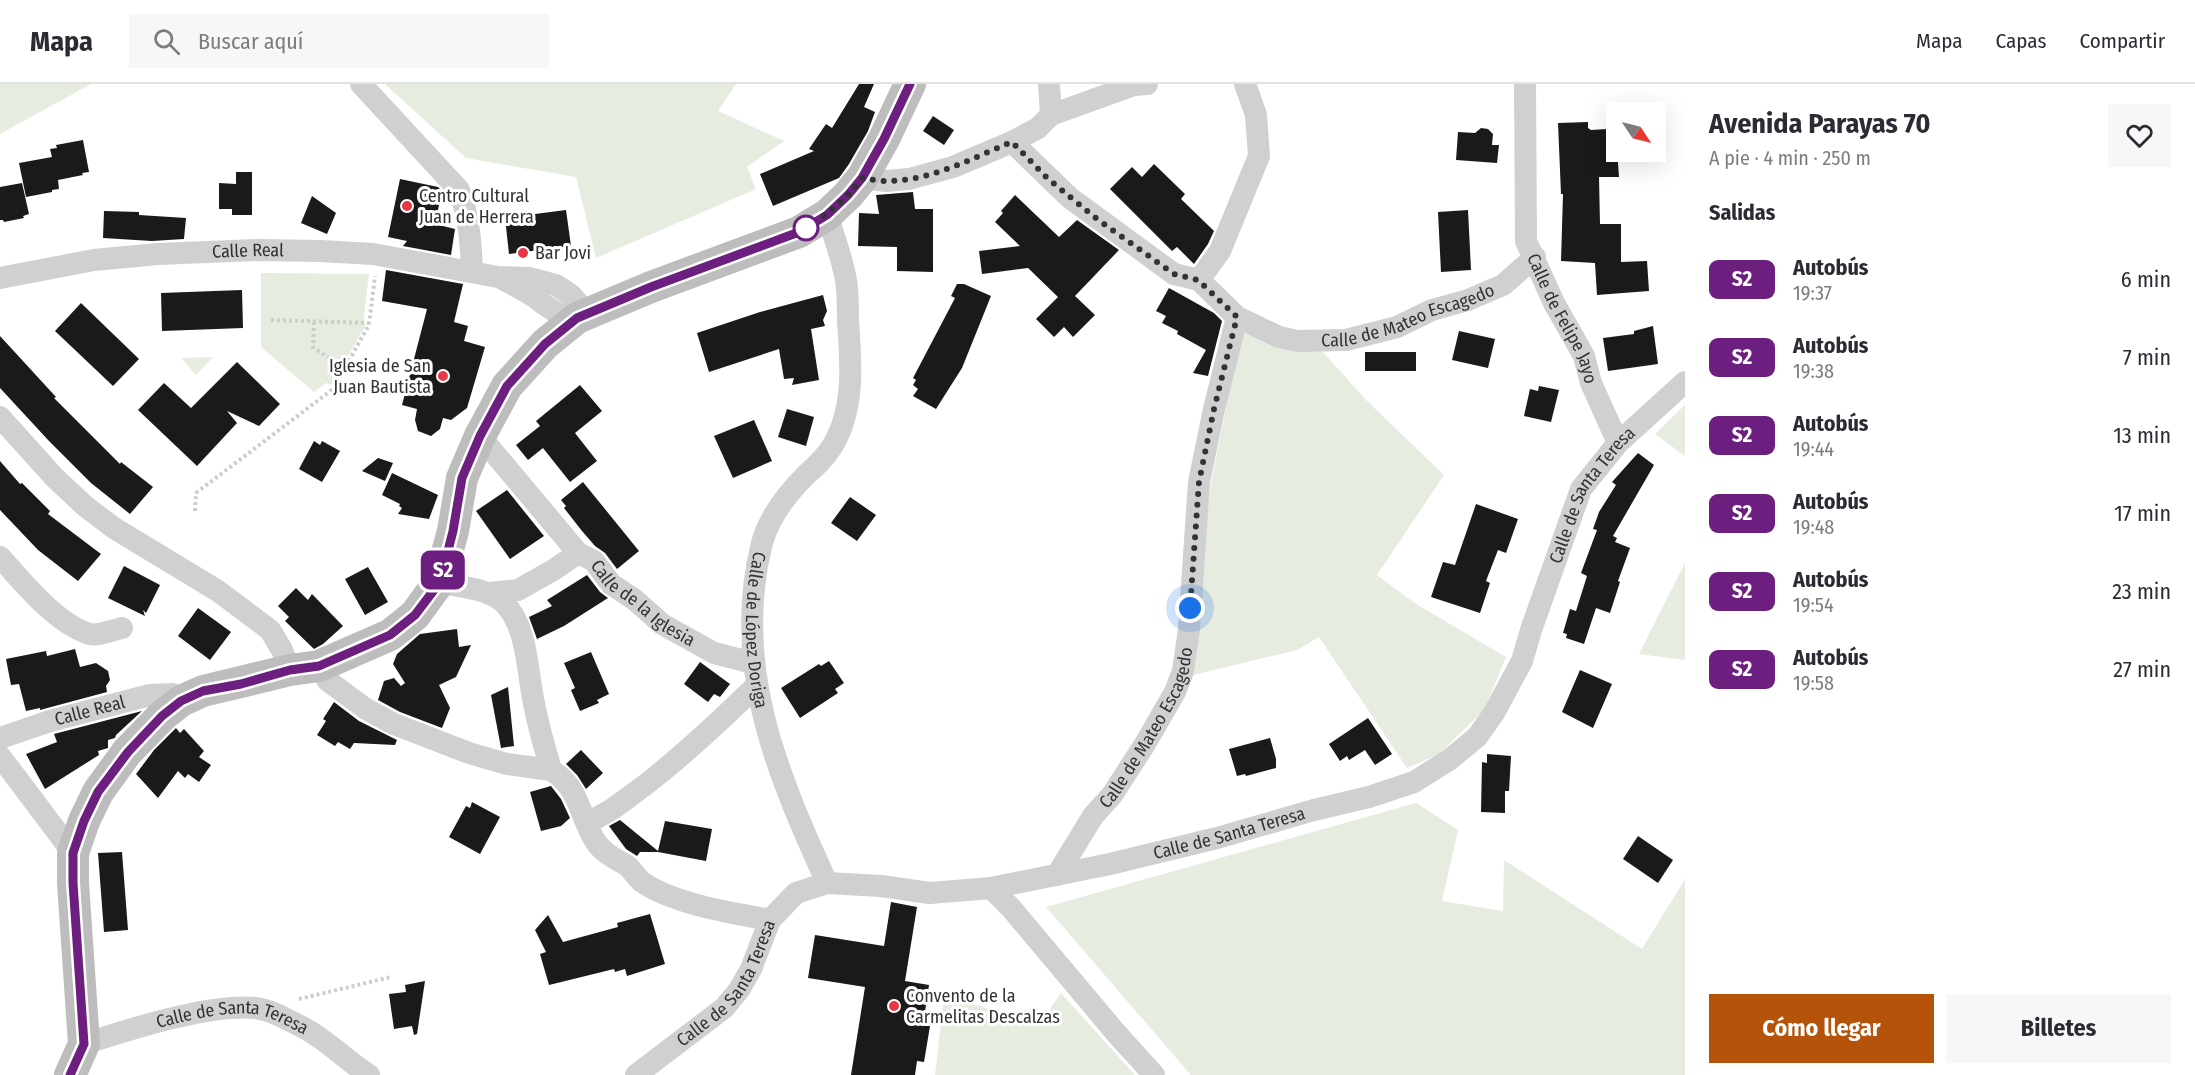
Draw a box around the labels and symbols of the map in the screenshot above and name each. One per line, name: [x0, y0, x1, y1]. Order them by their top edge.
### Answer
north arrow: [1606, 102, 1666, 162]
place label: Centro Cultural Juan de Herrera: [419, 185, 534, 228]
marker: Centro Cultural Juan de Herrera: [400, 199, 414, 213]
unlabelled marker: [793, 215, 819, 241]
street label: Calle Real: [212, 239, 284, 263]
place label: Bar Jovi: [535, 242, 591, 264]
marker: Bar Jovi: [516, 246, 530, 260]
street label: Calle de Felipe Jayo: [1522, 250, 1602, 386]
street label: Calle de Mateo Escagedo: [1321, 279, 1498, 352]
place label: Iglesia de San Juan Bautista: [329, 355, 431, 398]
marker: Iglesia de San Juan Bautista: [436, 369, 450, 383]
street label: Calle de Santa Teresa: [1545, 422, 1640, 566]
line badge: S2: [416, 550, 470, 590]
street label: Calle de López Doriga: [741, 550, 773, 710]
street label: Calle de la Iglesia: [586, 555, 699, 651]
your location: [1175, 593, 1205, 623]
street label: Calle de Mateo Escagedo: [1094, 646, 1197, 813]
street label: Calle Real: [52, 691, 128, 730]
street label: Calle de Santa Teresa: [1151, 802, 1308, 864]
street label: Calle de Santa Teresa: [672, 916, 780, 1051]
place label: Convento de la Carmelitas Descalzas: [906, 985, 1060, 1028]
street label: Calle de Santa Teresa: [154, 996, 312, 1039]
marker: Convento de la Carmelitas Descalzas: [887, 999, 901, 1013]

